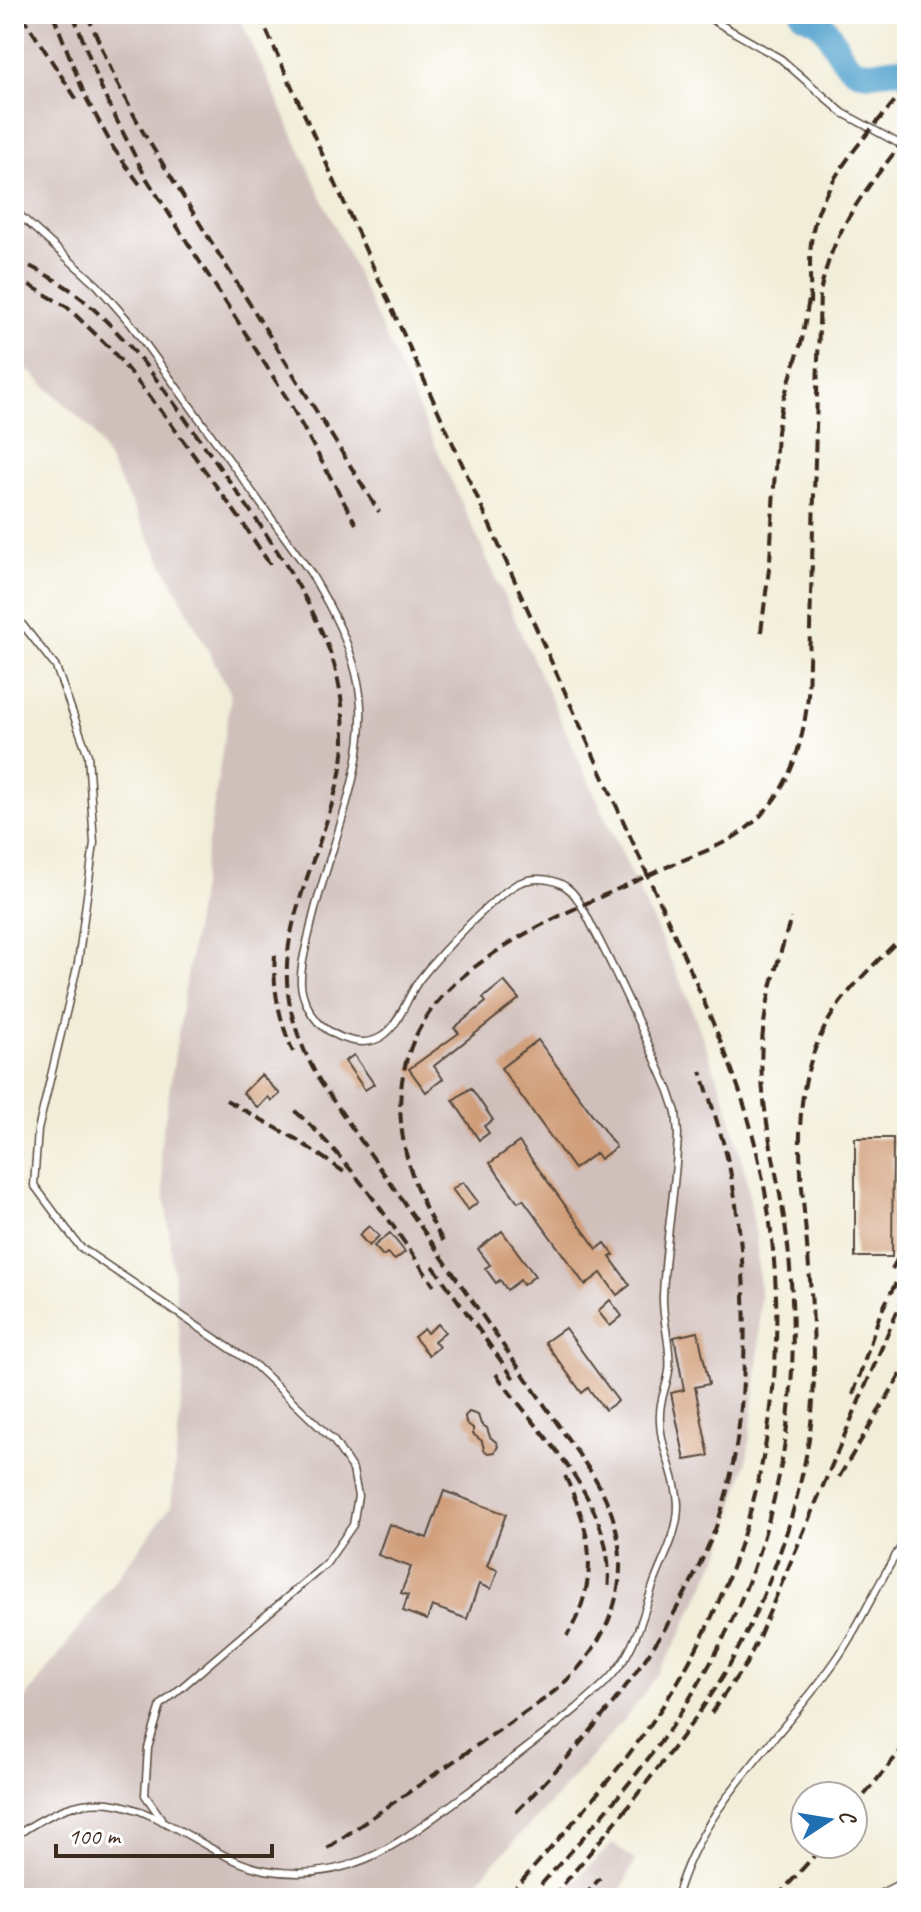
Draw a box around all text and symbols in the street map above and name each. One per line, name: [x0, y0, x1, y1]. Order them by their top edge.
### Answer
north arrow: [789, 1780, 869, 1860]
scale bar: [56, 1808, 272, 1858]
text: С: [833, 1808, 863, 1827]
text: 100 m: [68, 1821, 122, 1851]

